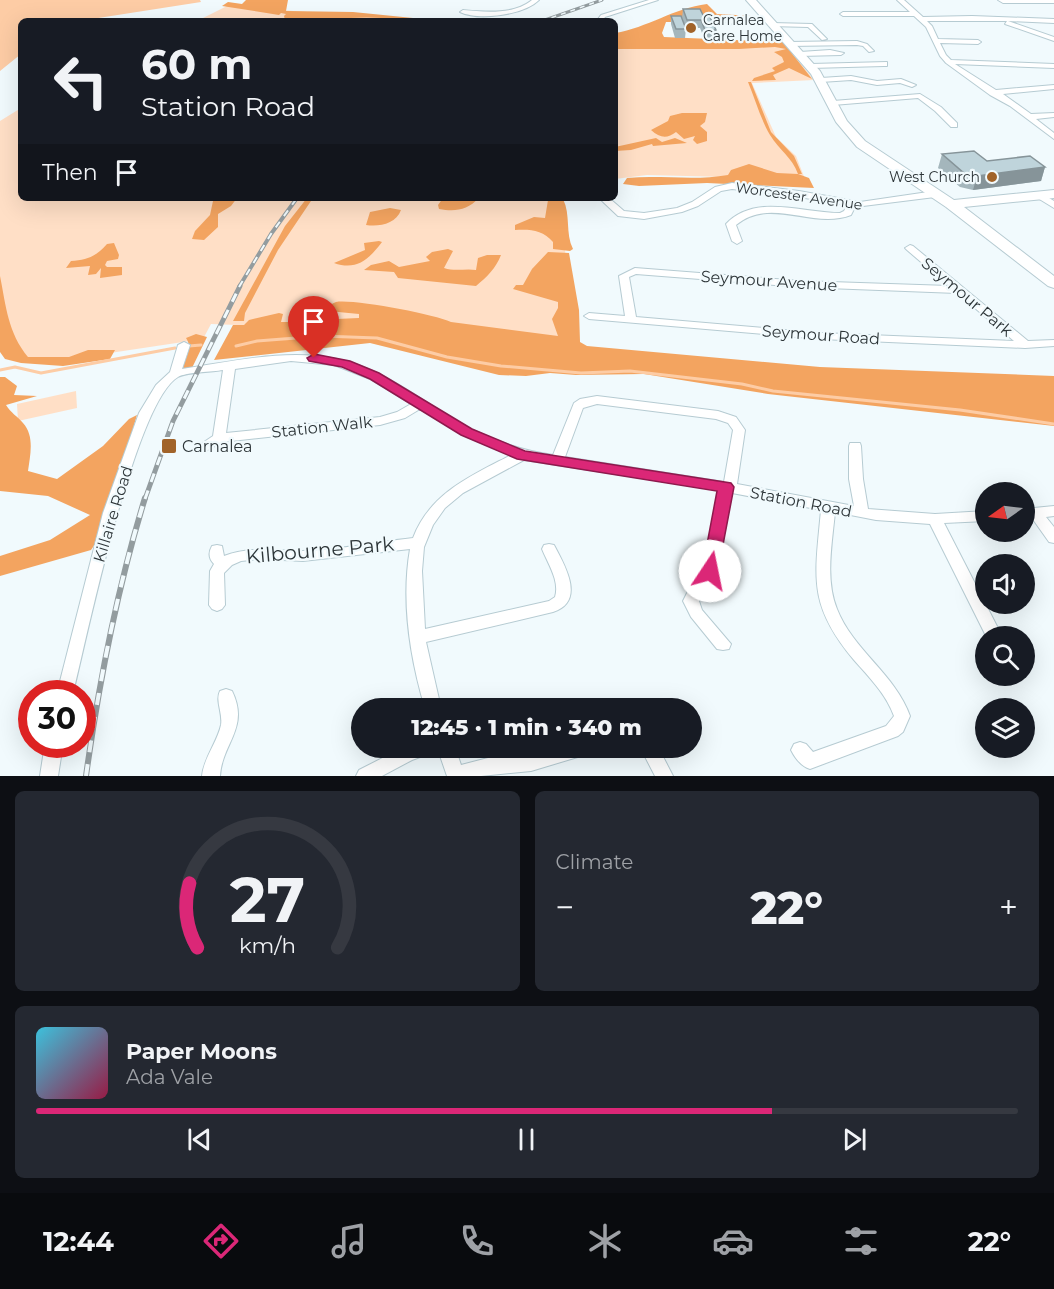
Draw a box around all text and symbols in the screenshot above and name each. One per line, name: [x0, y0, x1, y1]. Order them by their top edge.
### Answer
place label: Carnalea Care Home: [703, 11, 782, 45]
marker: Carnalea Care Home: [684, 21, 698, 35]
text: 60 m: [141, 38, 252, 90]
icon: left: [42, 42, 120, 120]
text: Station Road: [141, 90, 315, 123]
icon: arrive: [110, 156, 143, 189]
text: Then: [42, 159, 98, 186]
place label: West Church: [889, 168, 980, 186]
marker: West Church: [985, 170, 999, 184]
street label: Worcester Avenue: [734, 178, 864, 214]
street label: Seymour Park: [918, 253, 1017, 341]
street label: Seymour Avenue: [700, 267, 838, 295]
pin: [288, 296, 339, 358]
icon: arrive: [297, 305, 330, 338]
street label: Seymour Road: [761, 321, 881, 349]
street label: Station Walk: [271, 412, 374, 442]
marker: Carnalea: [160, 437, 178, 455]
place label: Carnalea: [182, 437, 252, 456]
street label: Killaire Road: [89, 463, 137, 565]
north arrow: [975, 482, 1035, 542]
map controls: [975, 482, 1035, 758]
street label: Station Road: [749, 483, 853, 521]
street label: Kilbourne Park: [245, 532, 395, 568]
position arrow: [678, 539, 742, 603]
button: sound: [975, 554, 1035, 614]
button: search: [975, 626, 1035, 686]
speed limit sign: 30: [18, 680, 96, 758]
button: layers: [975, 698, 1035, 758]
text: 12:45 · 1 min · 340 m: [411, 714, 642, 741]
text: Climate: [556, 850, 633, 874]
text: 27: [229, 862, 305, 938]
text: 22°: [750, 880, 823, 935]
text: −: [556, 887, 574, 927]
text: +: [999, 887, 1018, 927]
text: km/h: [239, 932, 296, 958]
text: Paper Moons: [126, 1038, 277, 1065]
text: Ada Vale: [126, 1065, 213, 1089]
icon: previous: [183, 1123, 216, 1156]
icon: pause: [510, 1123, 543, 1156]
icon: next: [838, 1123, 871, 1156]
icon: directions: [200, 1220, 242, 1262]
icon: music: [328, 1220, 370, 1262]
icon: phone: [456, 1220, 498, 1262]
icon: climate: [584, 1220, 626, 1262]
icon: car: [712, 1220, 754, 1262]
icon: filters: [840, 1220, 882, 1262]
text: 12:44: [43, 1225, 114, 1258]
text: 22°: [968, 1225, 1011, 1258]

